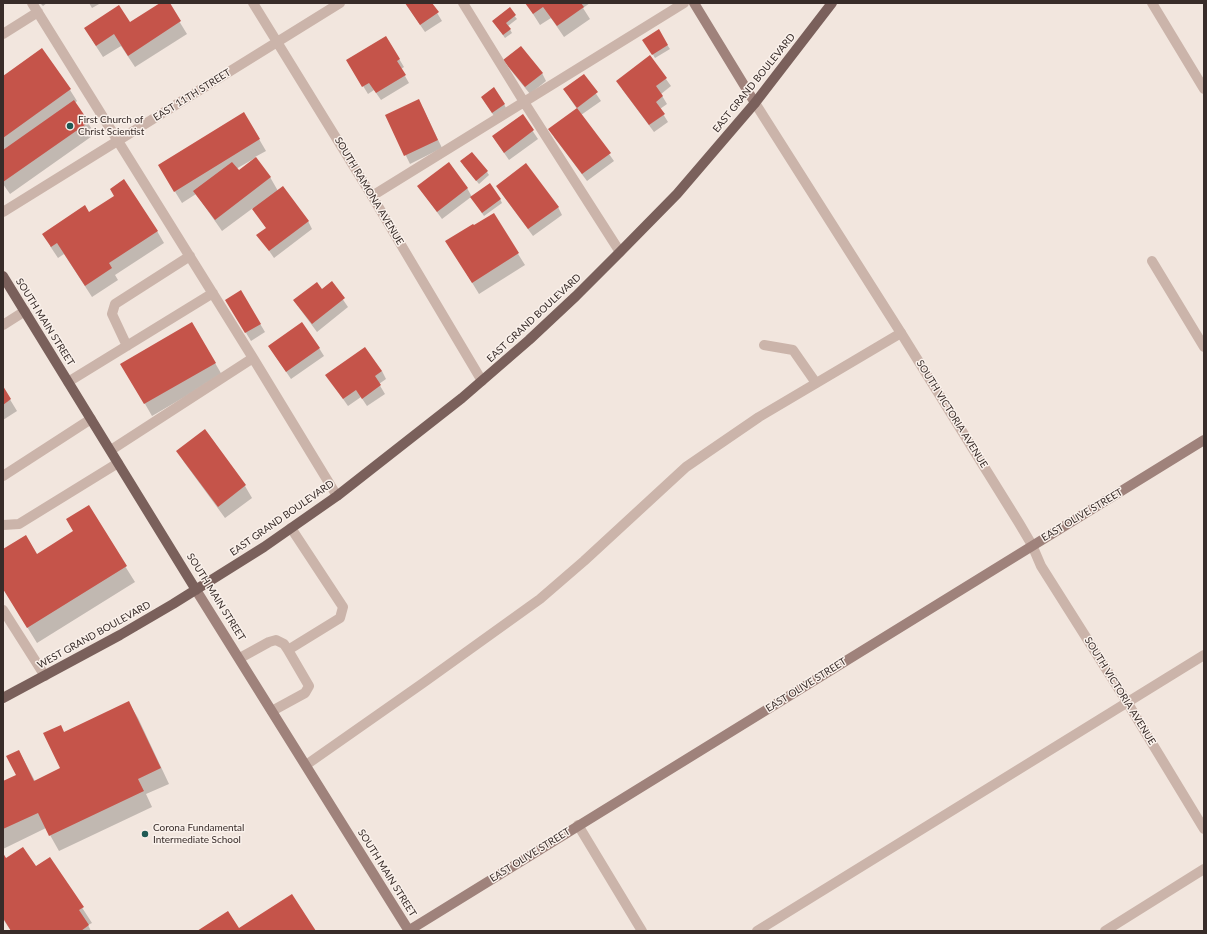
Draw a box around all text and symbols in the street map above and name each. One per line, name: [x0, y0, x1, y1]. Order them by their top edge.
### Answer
street label: EAST GRAND BOULEVARD: [710, 31, 798, 135]
street label: EAST 11TH STREET: [151, 66, 233, 124]
place label: First Church of Christ Scientist: [78, 114, 144, 138]
marker: First Church of Christ Scientist: [65, 121, 75, 131]
street label: SOUTH RAMONA AVENUE: [332, 135, 406, 247]
street label: EAST GRAND BOULEVARD: [484, 271, 584, 365]
street label: SOUTH MAIN STREET: [13, 276, 77, 368]
street label: SOUTH VICTORIA AVENUE: [914, 358, 990, 470]
street label: EAST GRAND BOULEVARD: [228, 477, 336, 559]
street label: EAST OLIVE STREET: [1039, 486, 1125, 544]
street label: SOUTH MAIN STREET: [184, 551, 248, 643]
street label: WEST GRAND BOULEVARD: [35, 599, 153, 671]
street label: SOUTH VICTORIA AVENUE: [1082, 635, 1158, 747]
street label: EAST OLIVE STREET: [764, 655, 848, 715]
place label: Corona Fundamental Intermediate School: [153, 822, 244, 846]
street label: EAST OLIVE STREET: [488, 825, 572, 885]
street label: SOUTH MAIN STREET: [355, 827, 419, 919]
marker: Corona Fundamental Intermediate School: [140, 829, 150, 839]

